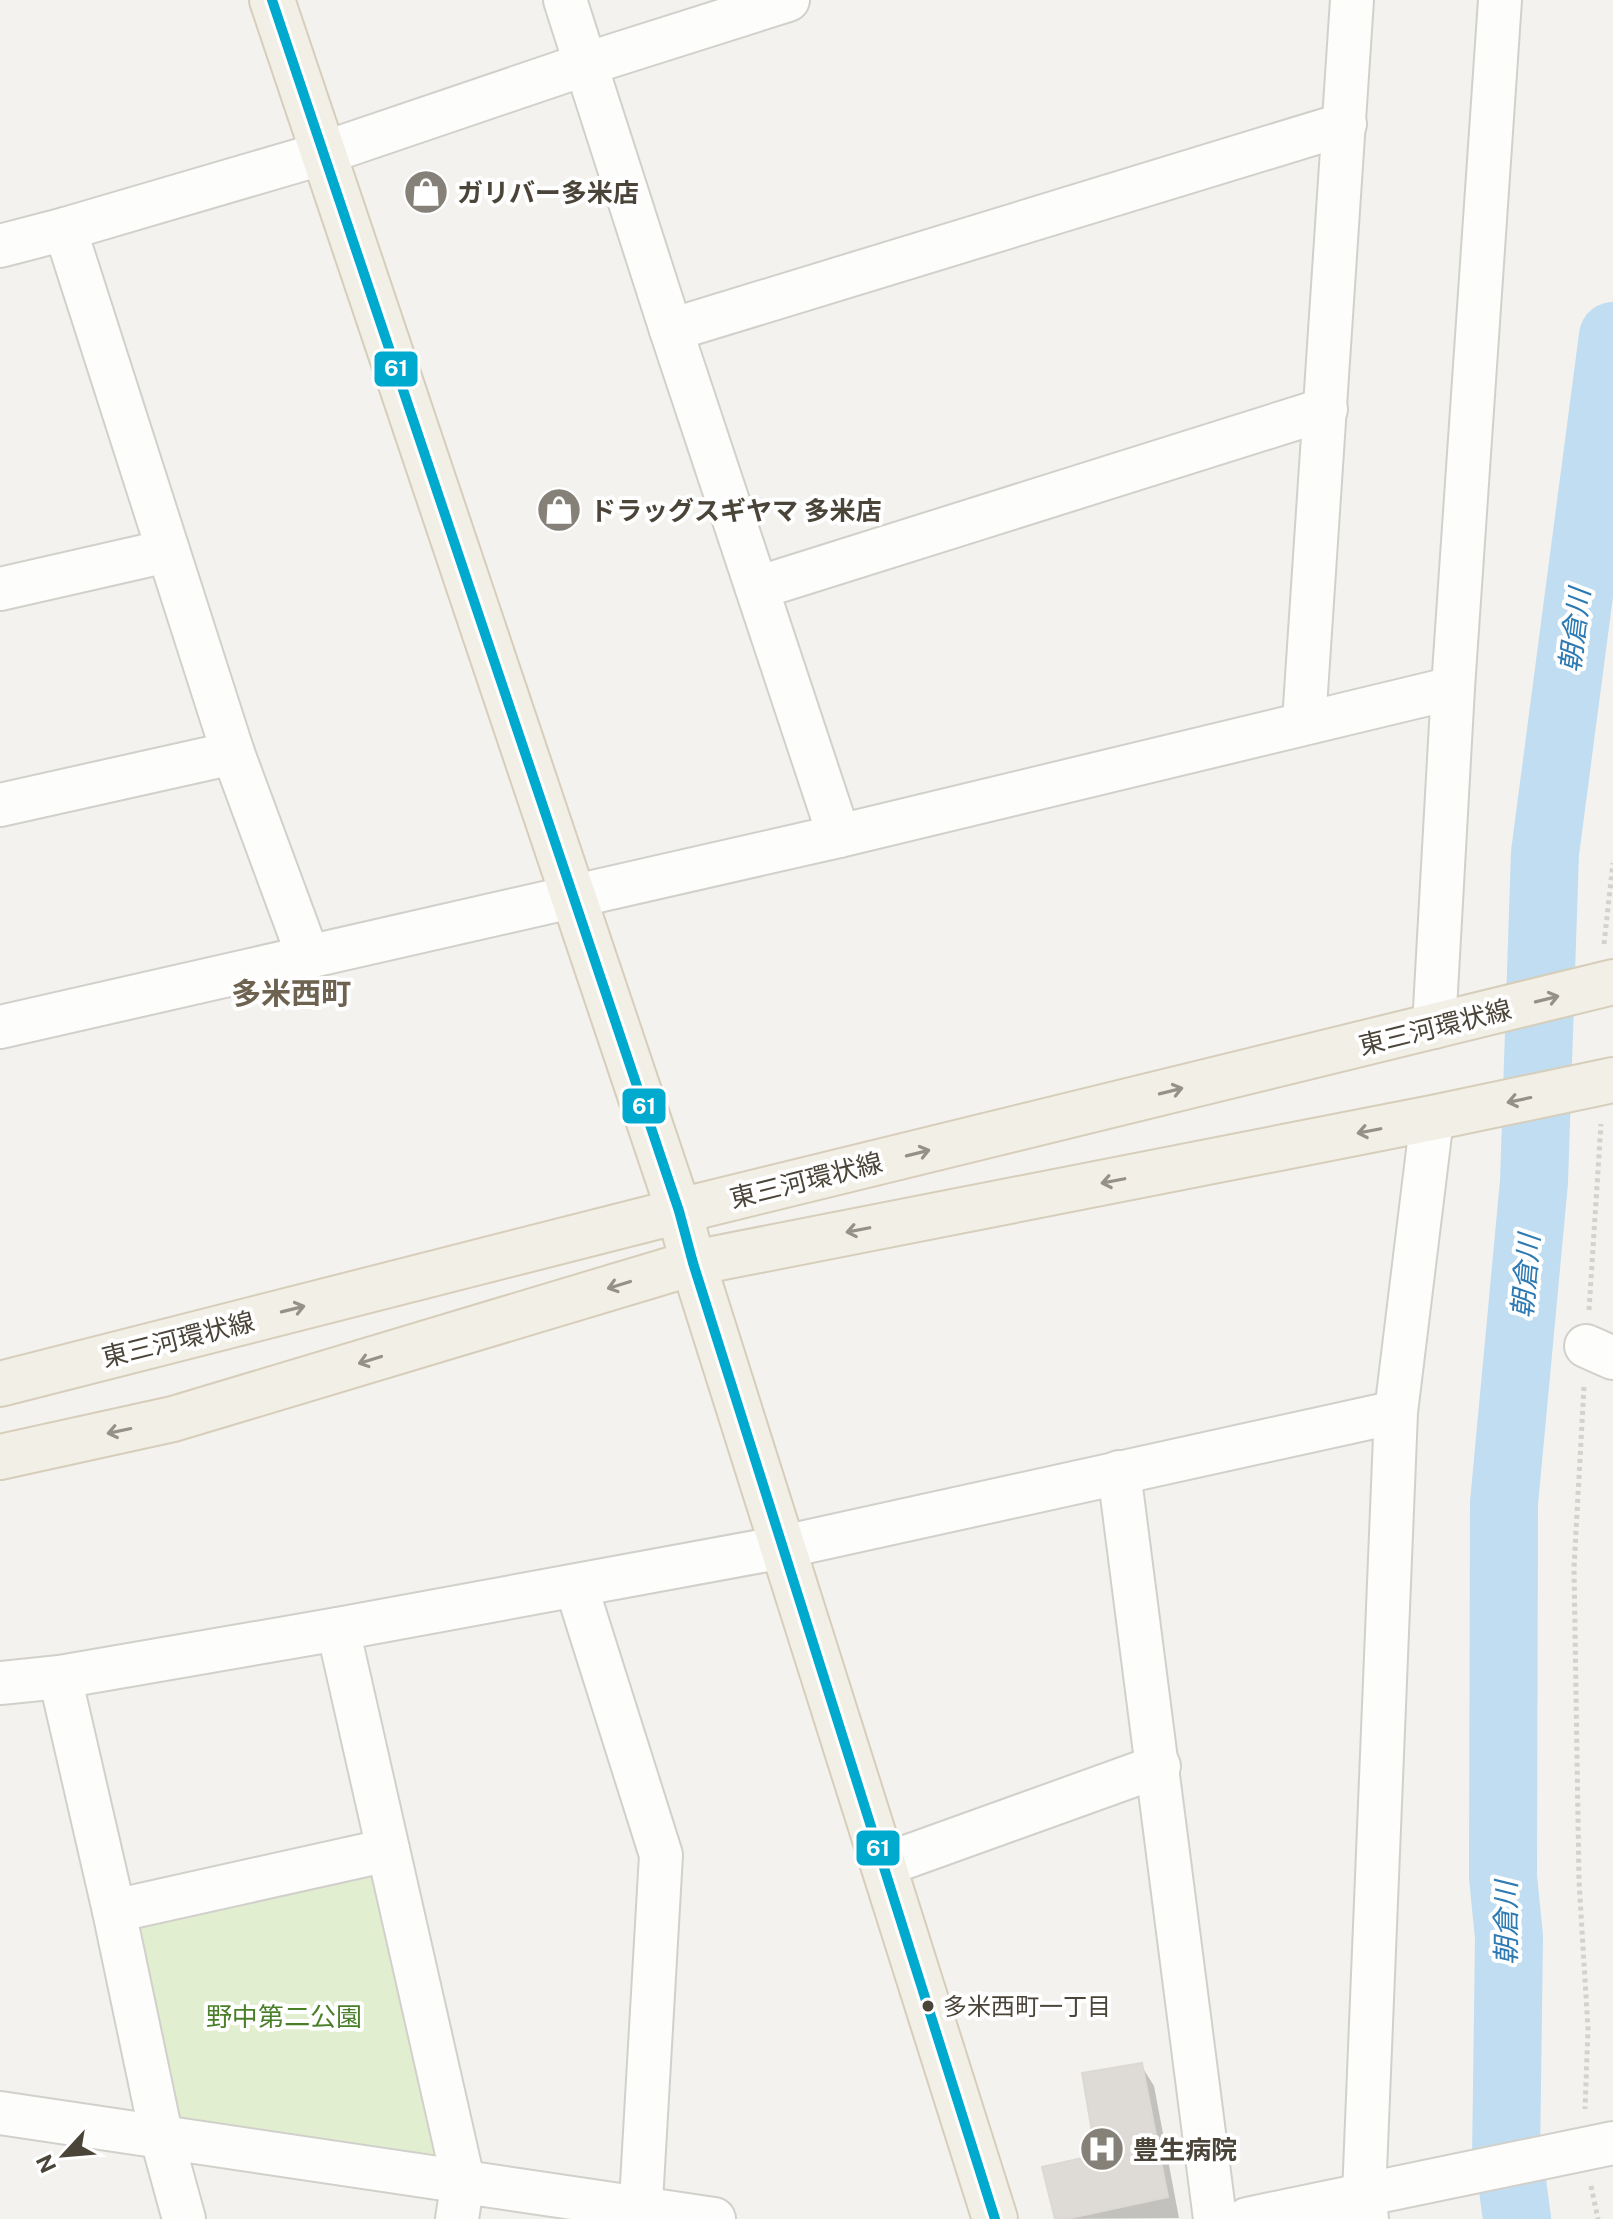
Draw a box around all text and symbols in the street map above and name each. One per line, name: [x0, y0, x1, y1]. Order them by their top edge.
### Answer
shop icon: ガリバー多米店: [402, 168, 450, 216]
place label: ガリバー多米店: [457, 177, 639, 208]
line badge: 61: [373, 350, 419, 388]
text: 61: [384, 355, 408, 381]
shop icon: ドラッグスギヤマ 多米店: [535, 486, 583, 534]
place label: ドラッグスギヤマ 多米店: [590, 495, 882, 526]
water label: 朝倉川: [1553, 583, 1596, 674]
district label: 多米西町: [231, 975, 351, 1011]
one-way arrow: [1533, 991, 1559, 1006]
street label: 東三河環状線: [1356, 993, 1514, 1061]
one-way arrow: [1158, 1083, 1183, 1098]
line badge: 61: [621, 1087, 667, 1125]
text: 61: [632, 1093, 656, 1119]
one-way arrow: [1506, 1093, 1532, 1108]
one-way arrow: [1356, 1124, 1382, 1139]
one-way arrow: [905, 1144, 931, 1159]
street label: 東三河環状線: [727, 1146, 885, 1214]
one-way arrow: [1101, 1174, 1127, 1189]
one-way arrow: [846, 1224, 872, 1239]
water label: 朝倉川: [1505, 1230, 1545, 1319]
one-way arrow: [606, 1278, 632, 1293]
one-way arrow: [279, 1301, 305, 1316]
street label: 東三河環状線: [99, 1305, 257, 1373]
one-way arrow: [357, 1353, 383, 1368]
one-way arrow: [107, 1424, 133, 1439]
line badge: 61: [855, 1829, 901, 1867]
text: 61: [866, 1835, 890, 1861]
water label: 朝倉川: [1489, 1878, 1522, 1965]
place label: 多米西町一丁目: [943, 1992, 1111, 2020]
marker: 多米西町一丁目: [920, 1998, 936, 2014]
park label: 野中第二公園: [206, 2001, 362, 2032]
north arrow: [24, 2115, 104, 2195]
hospital icon: 豊生病院: [1078, 2125, 1126, 2173]
place label: 豊生病院: [1133, 2134, 1237, 2165]
text: N: [31, 2150, 61, 2177]

